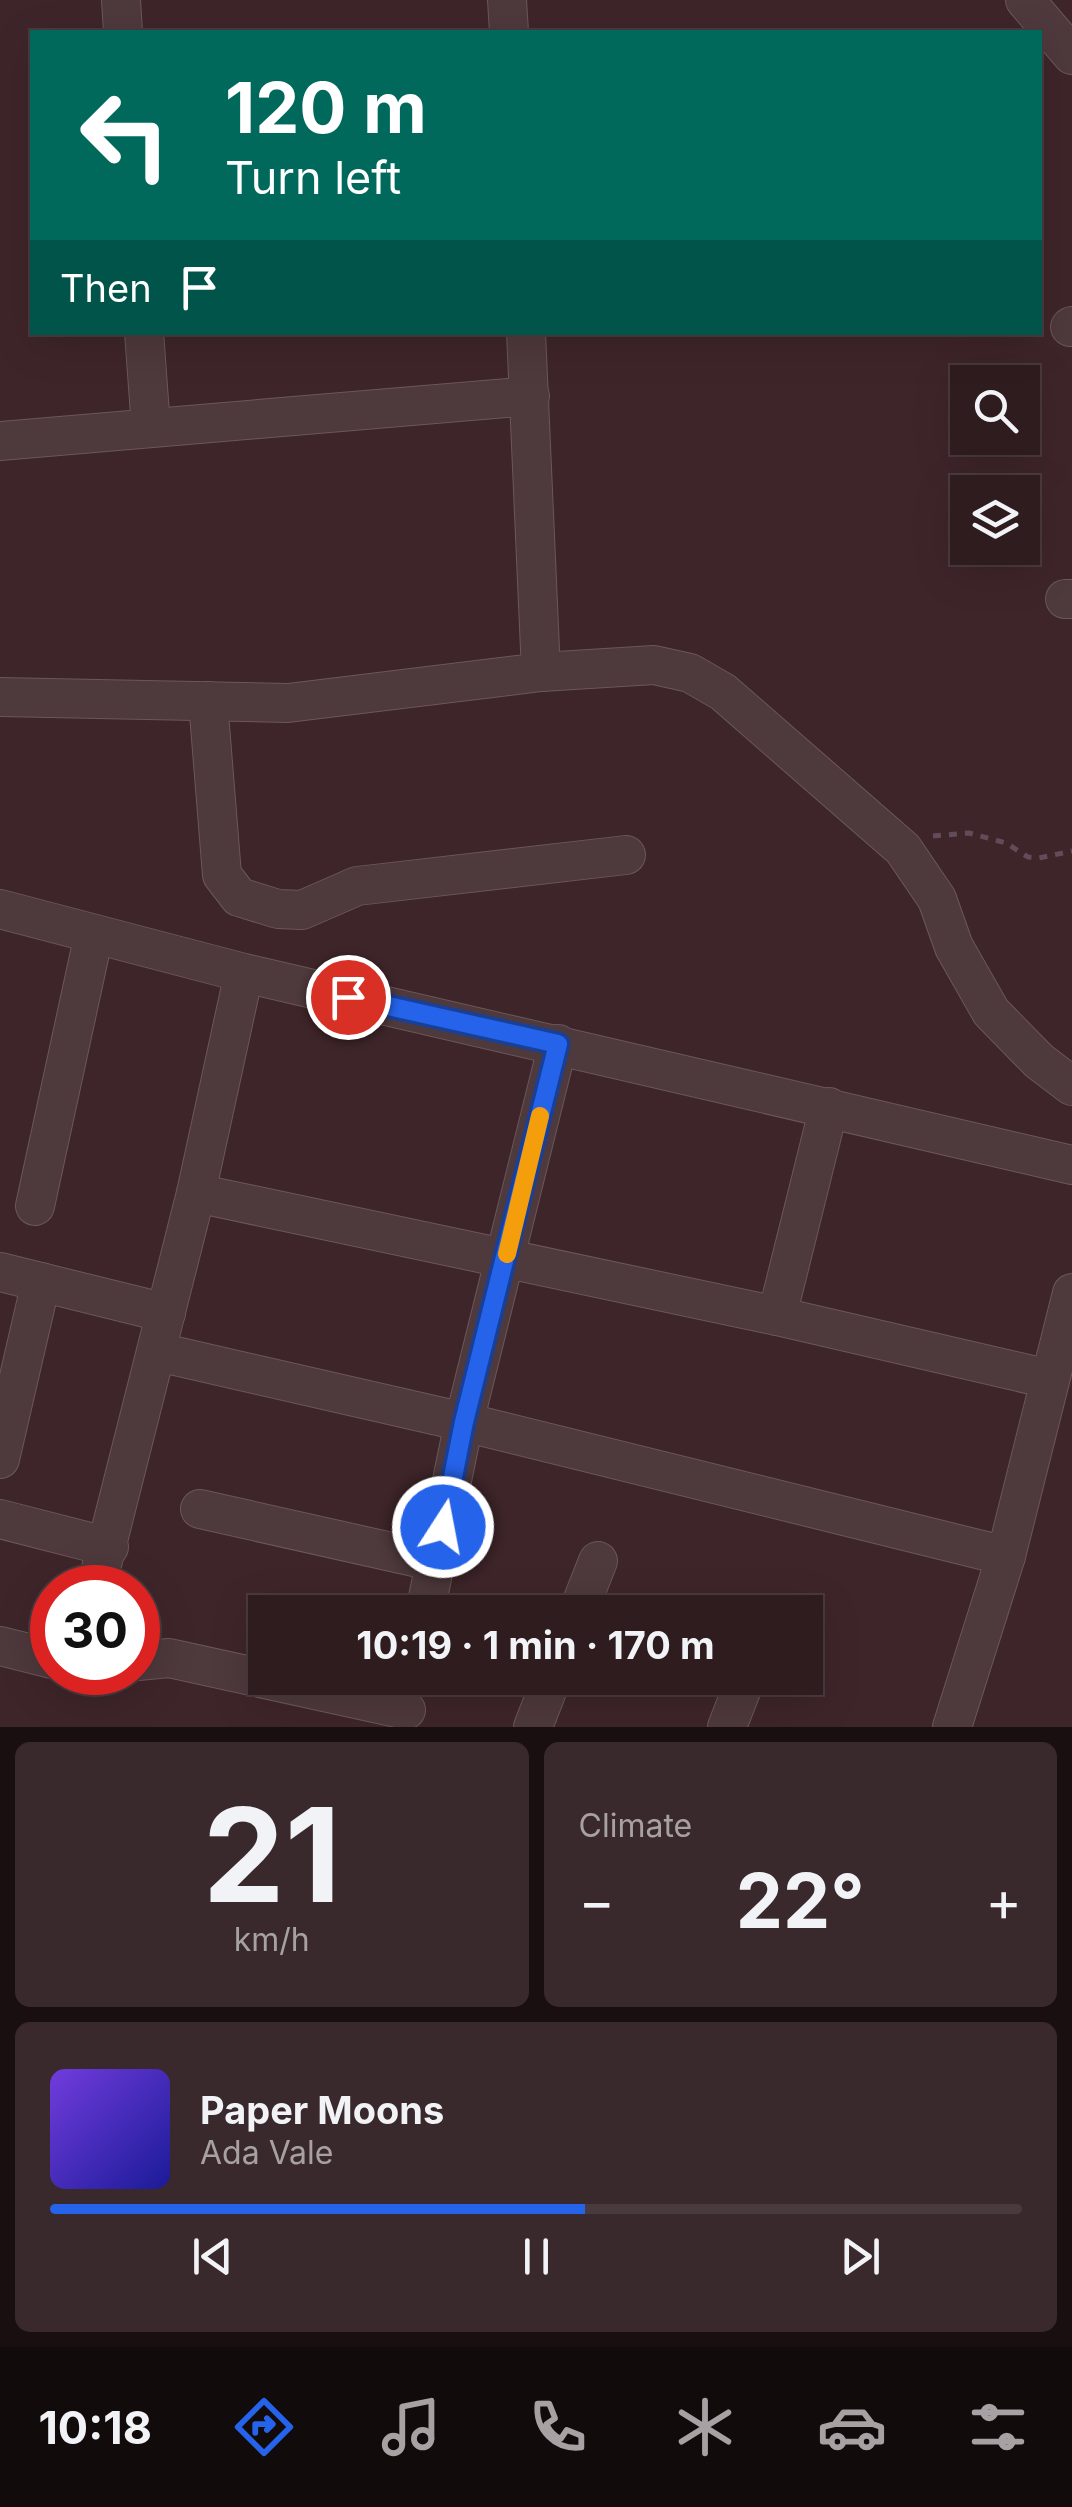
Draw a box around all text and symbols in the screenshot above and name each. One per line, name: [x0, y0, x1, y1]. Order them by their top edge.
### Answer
text: 120 m: [225, 65, 427, 150]
icon: left: [60, 70, 190, 200]
text: Turn left: [225, 150, 401, 205]
icon: arrive: [172, 260, 227, 315]
text: Then: [60, 265, 152, 311]
map controls: [950, 365, 1040, 565]
button: search: [950, 365, 1040, 455]
button: layers: [950, 475, 1040, 565]
pin: [306, 955, 391, 1040]
icon: arrive: [321, 970, 376, 1025]
position arrow: [391, 1475, 495, 1579]
speed limit sign: 30: [30, 1565, 160, 1695]
text: 10:19 · 1 min · 170 m: [356, 1622, 715, 1668]
text: 21: [203, 1776, 341, 1933]
text: Climate: [579, 1806, 692, 1845]
text: 22°: [736, 1855, 865, 1946]
text: −: [579, 1868, 615, 1934]
text: +: [986, 1868, 1022, 1934]
text: km/h: [234, 1920, 310, 1959]
text: Paper Moons: [200, 2087, 444, 2133]
text: Ada Vale: [200, 2133, 333, 2172]
icon: previous: [185, 2229, 240, 2284]
icon: pause: [509, 2229, 564, 2284]
icon: next: [833, 2229, 888, 2284]
icon: directions: [229, 2392, 299, 2462]
icon: music: [376, 2392, 446, 2462]
icon: phone: [523, 2392, 593, 2462]
icon: climate: [670, 2392, 740, 2462]
icon: car: [817, 2392, 887, 2462]
icon: filters: [963, 2392, 1033, 2462]
text: 10:18: [38, 2400, 152, 2455]

